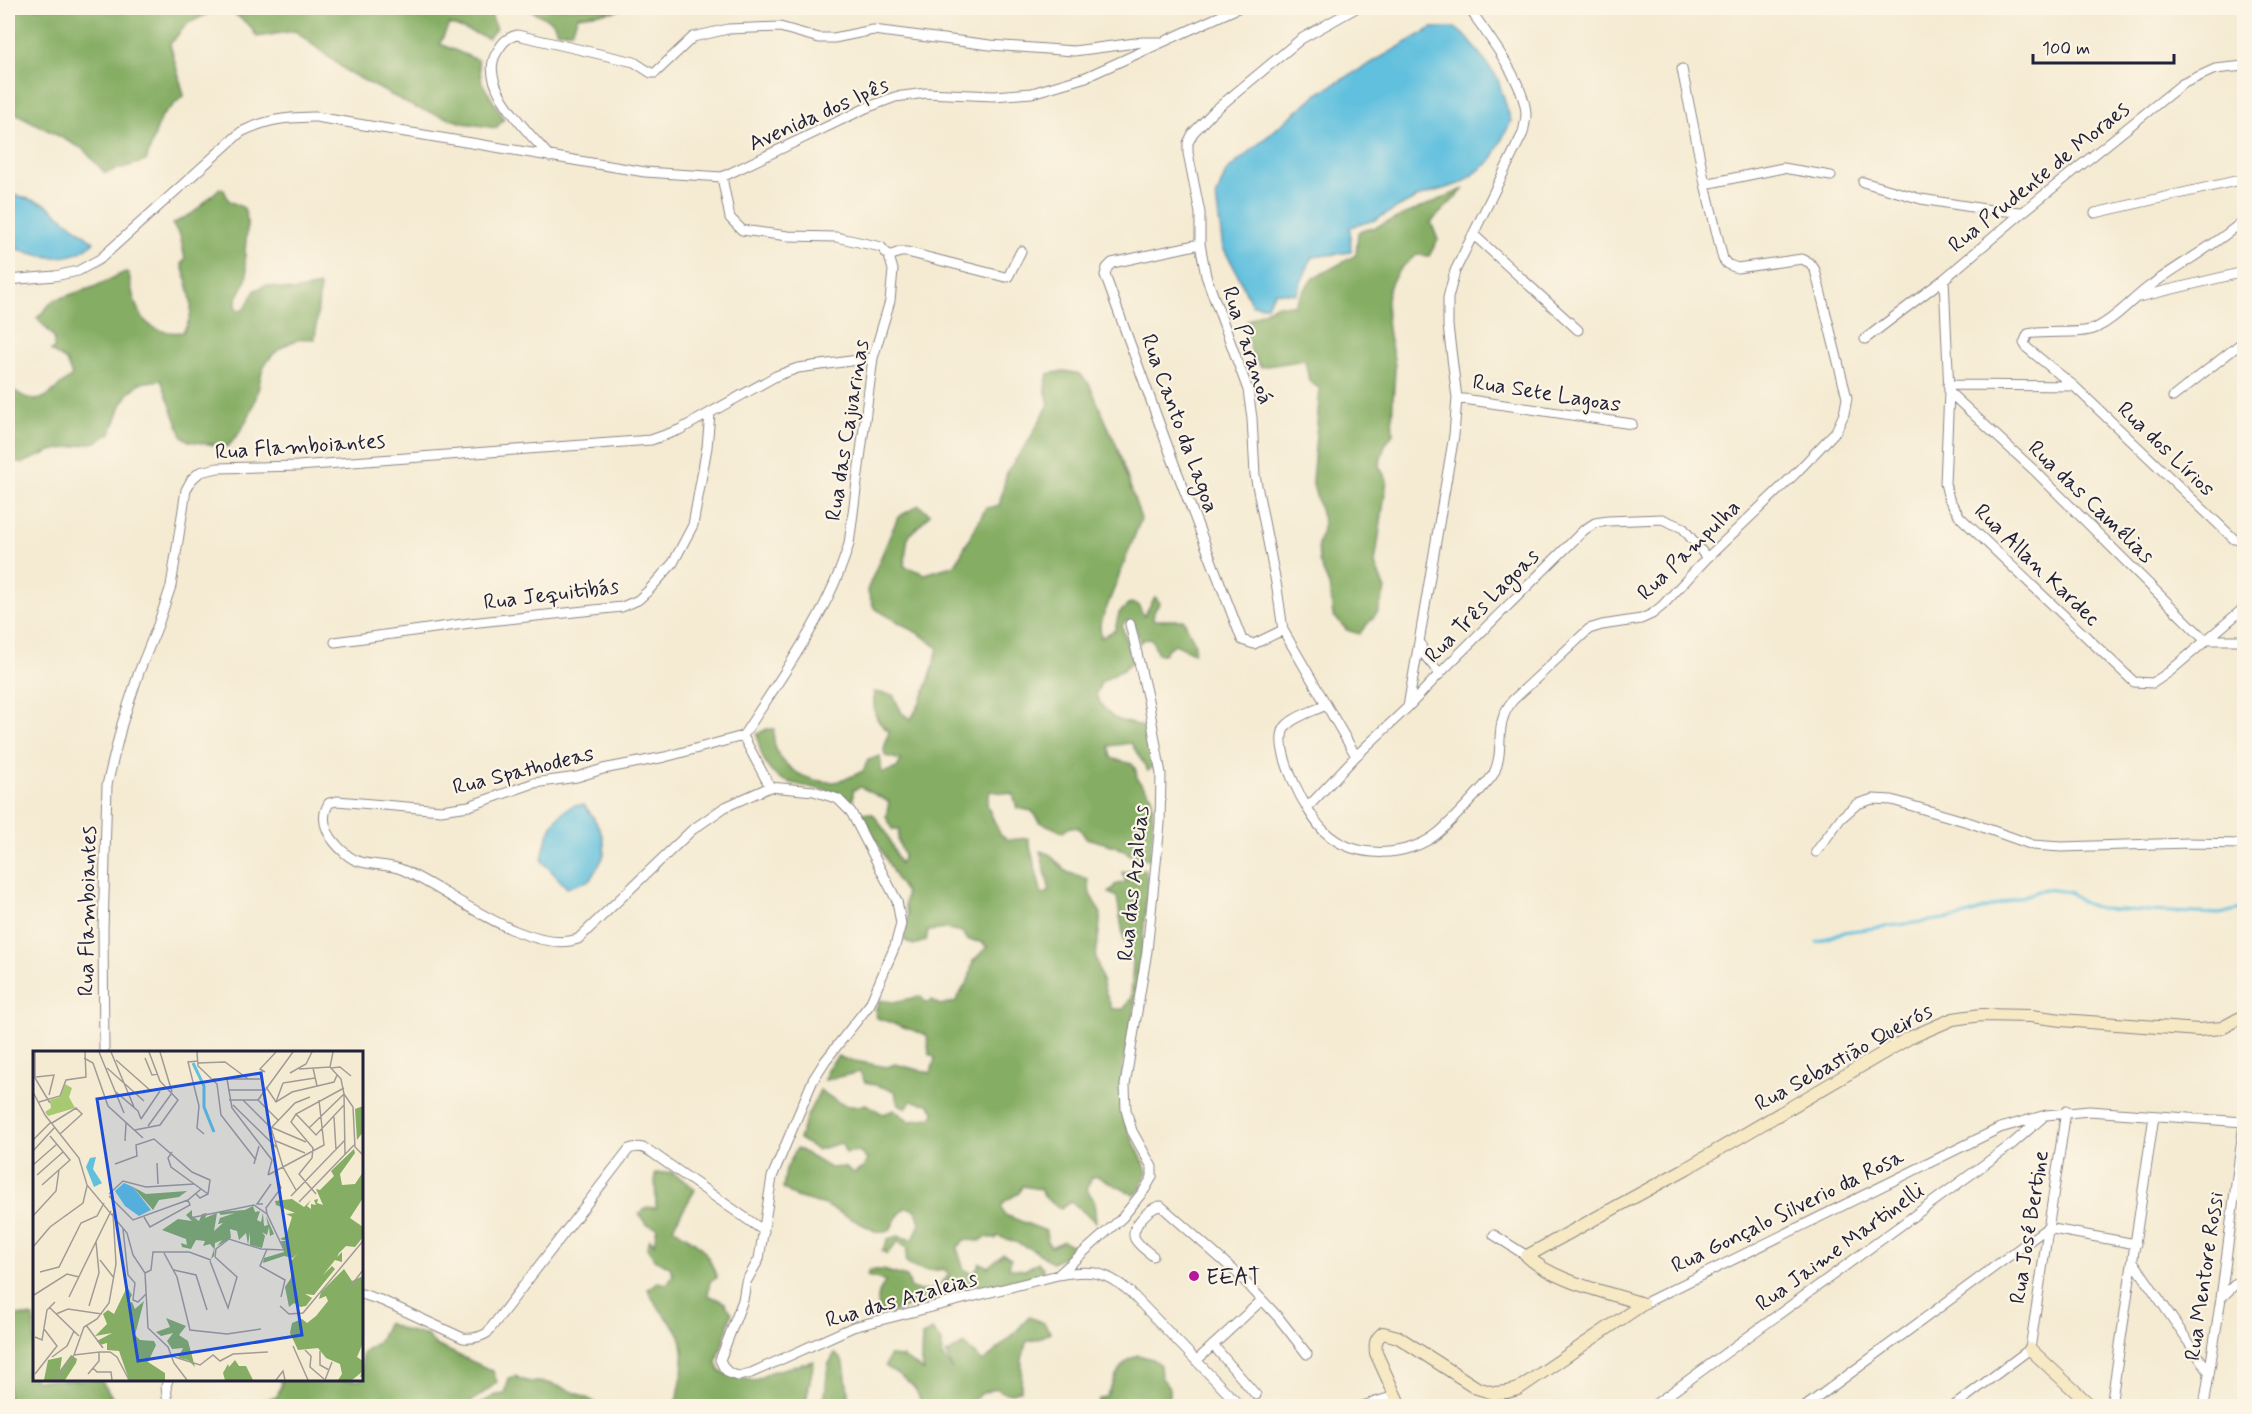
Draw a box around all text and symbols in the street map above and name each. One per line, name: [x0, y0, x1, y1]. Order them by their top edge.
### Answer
scale bar: [2033, 27, 2174, 65]
text: 100 m: [2042, 37, 2090, 61]
street label: Avenida dos Ipês: [744, 71, 894, 158]
street label: Rua Prudente de Moraes: [1943, 96, 2136, 259]
street label: Rua Paranoá: [1215, 283, 1279, 408]
street label: Rua Canto da Lagoa: [1131, 330, 1224, 518]
street label: Rua das Cajuarinas: [820, 337, 876, 523]
street label: Rua Sete Lagoas: [1470, 368, 1623, 421]
street label: Rua dos Lírios: [2111, 396, 2221, 503]
street label: Rua Flamboiantes: [214, 427, 387, 467]
street label: Rua das Camélias: [2021, 435, 2160, 570]
street label: Rua Pampulha: [1632, 494, 1747, 607]
street label: Rua Allan Kardec: [1968, 498, 2106, 633]
street label: Rua Três Lagoas: [1419, 543, 1548, 672]
street label: Rua Jequitibás: [482, 573, 621, 617]
street label: Rua Spathodeas: [450, 740, 597, 802]
street label: Rua das Azaleias: [1112, 804, 1156, 963]
street label: Rua Flamboiantes: [73, 825, 103, 997]
street label: Rua Sebastião Queirós: [1750, 997, 1938, 1118]
inset map: [33, 1051, 363, 1381]
street label: Rua Gonçalo Silverio da Rosa: [1667, 1143, 1909, 1280]
street label: Rua José Bertine: [2004, 1148, 2056, 1306]
street label: Rua Jaime Martinelli: [1750, 1177, 1930, 1318]
street label: Rua Mentore Rossi: [2179, 1190, 2231, 1363]
place label: EEAT: [1206, 1264, 1261, 1292]
street label: Rua das Azaleias: [822, 1265, 981, 1335]
marker: EEAT: [1187, 1269, 1201, 1283]

